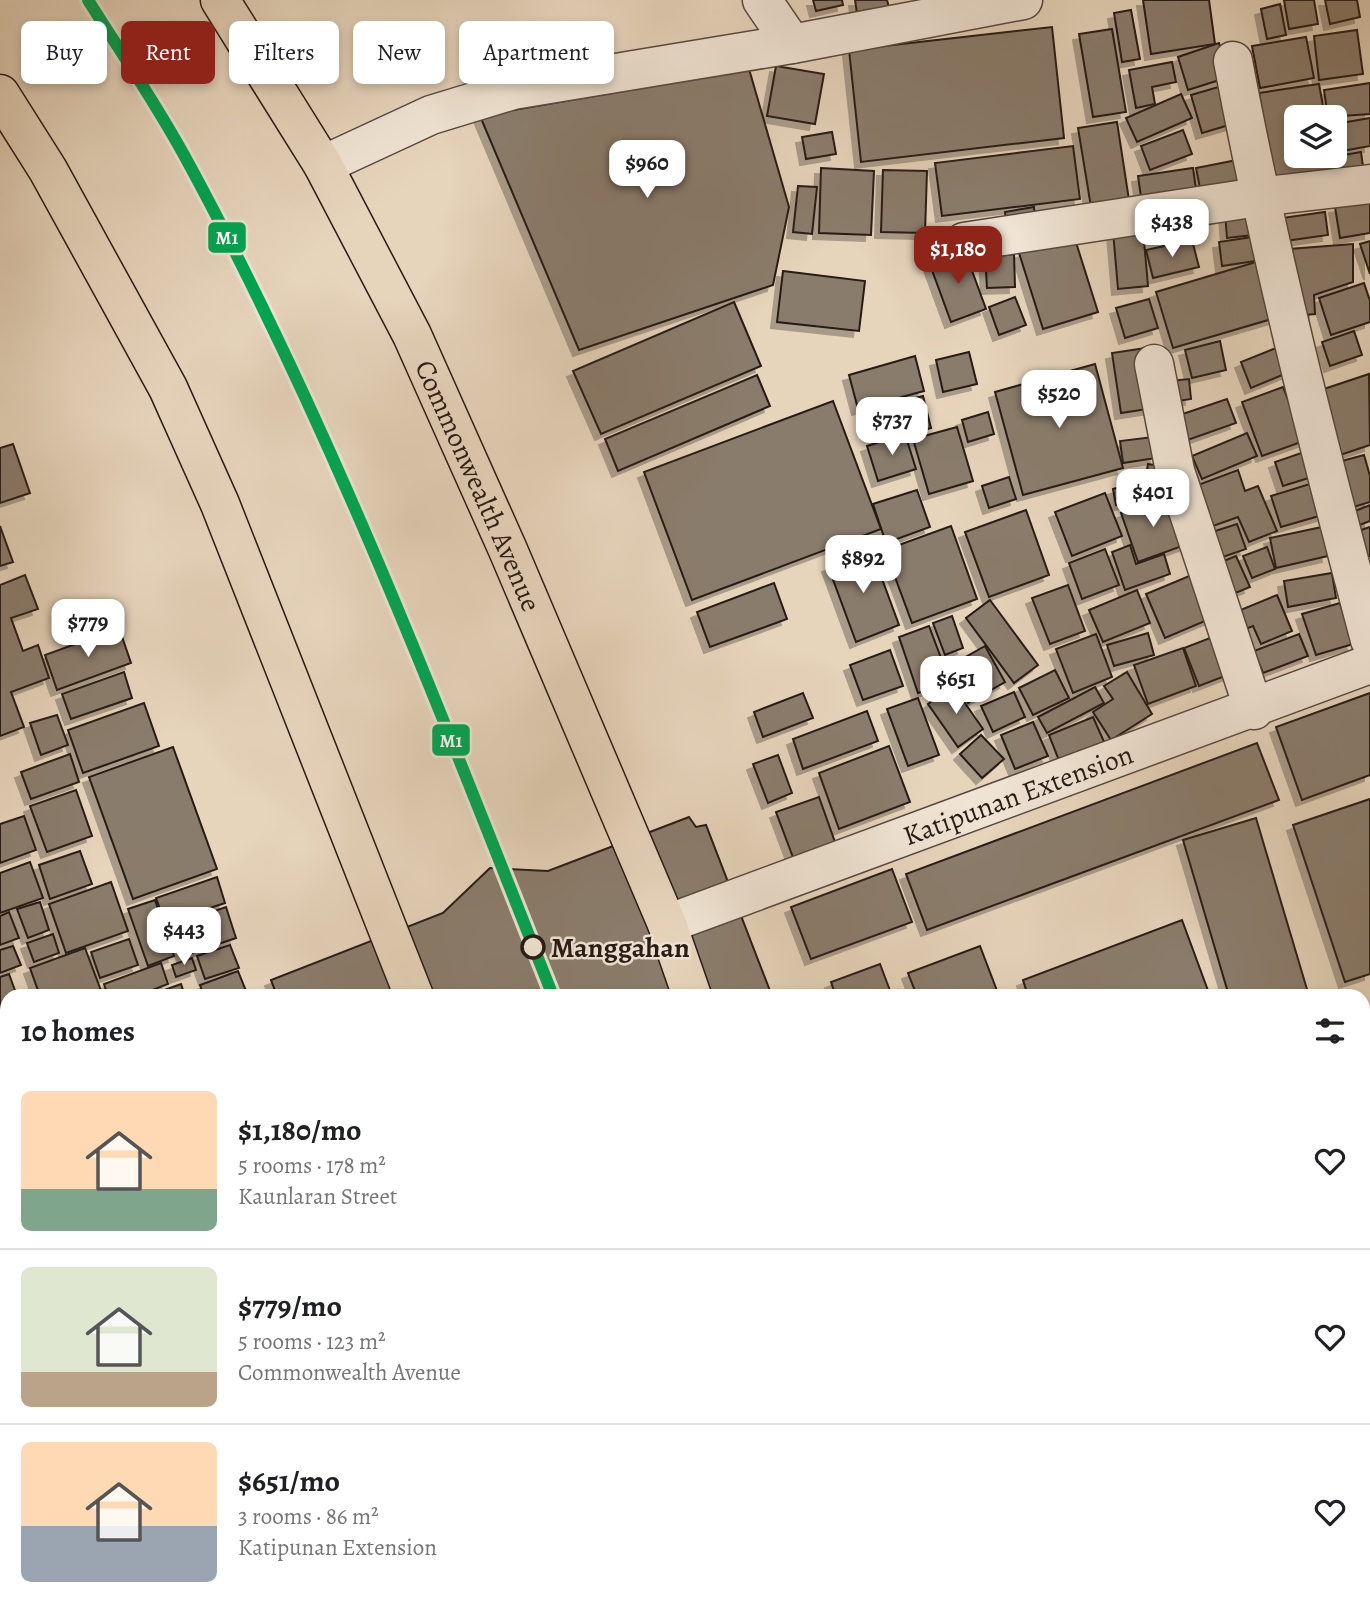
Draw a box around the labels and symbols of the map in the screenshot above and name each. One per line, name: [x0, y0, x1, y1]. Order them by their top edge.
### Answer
pin: $960: [606, 140, 688, 200]
pin: $438: [1131, 200, 1213, 259]
line badge: M1: [207, 221, 247, 254]
text: M1: [216, 225, 239, 251]
pin: $1,180: [901, 226, 1015, 286]
street label: Commonwealth Avenue: [406, 354, 550, 617]
pin: $520: [1018, 370, 1100, 430]
pin: $737: [851, 398, 933, 457]
pin: $401: [1112, 470, 1194, 529]
pin: $892: [822, 536, 904, 595]
pin: $779: [47, 600, 129, 659]
pin: $651: [915, 656, 997, 716]
line badge: M1: [431, 723, 471, 757]
text: M1: [440, 728, 463, 754]
street label: Katipunan Extension: [898, 735, 1138, 855]
pin: $443: [143, 908, 225, 967]
place label: Manggahan: [551, 929, 690, 967]
marker: Manggahan: [521, 935, 545, 959]

